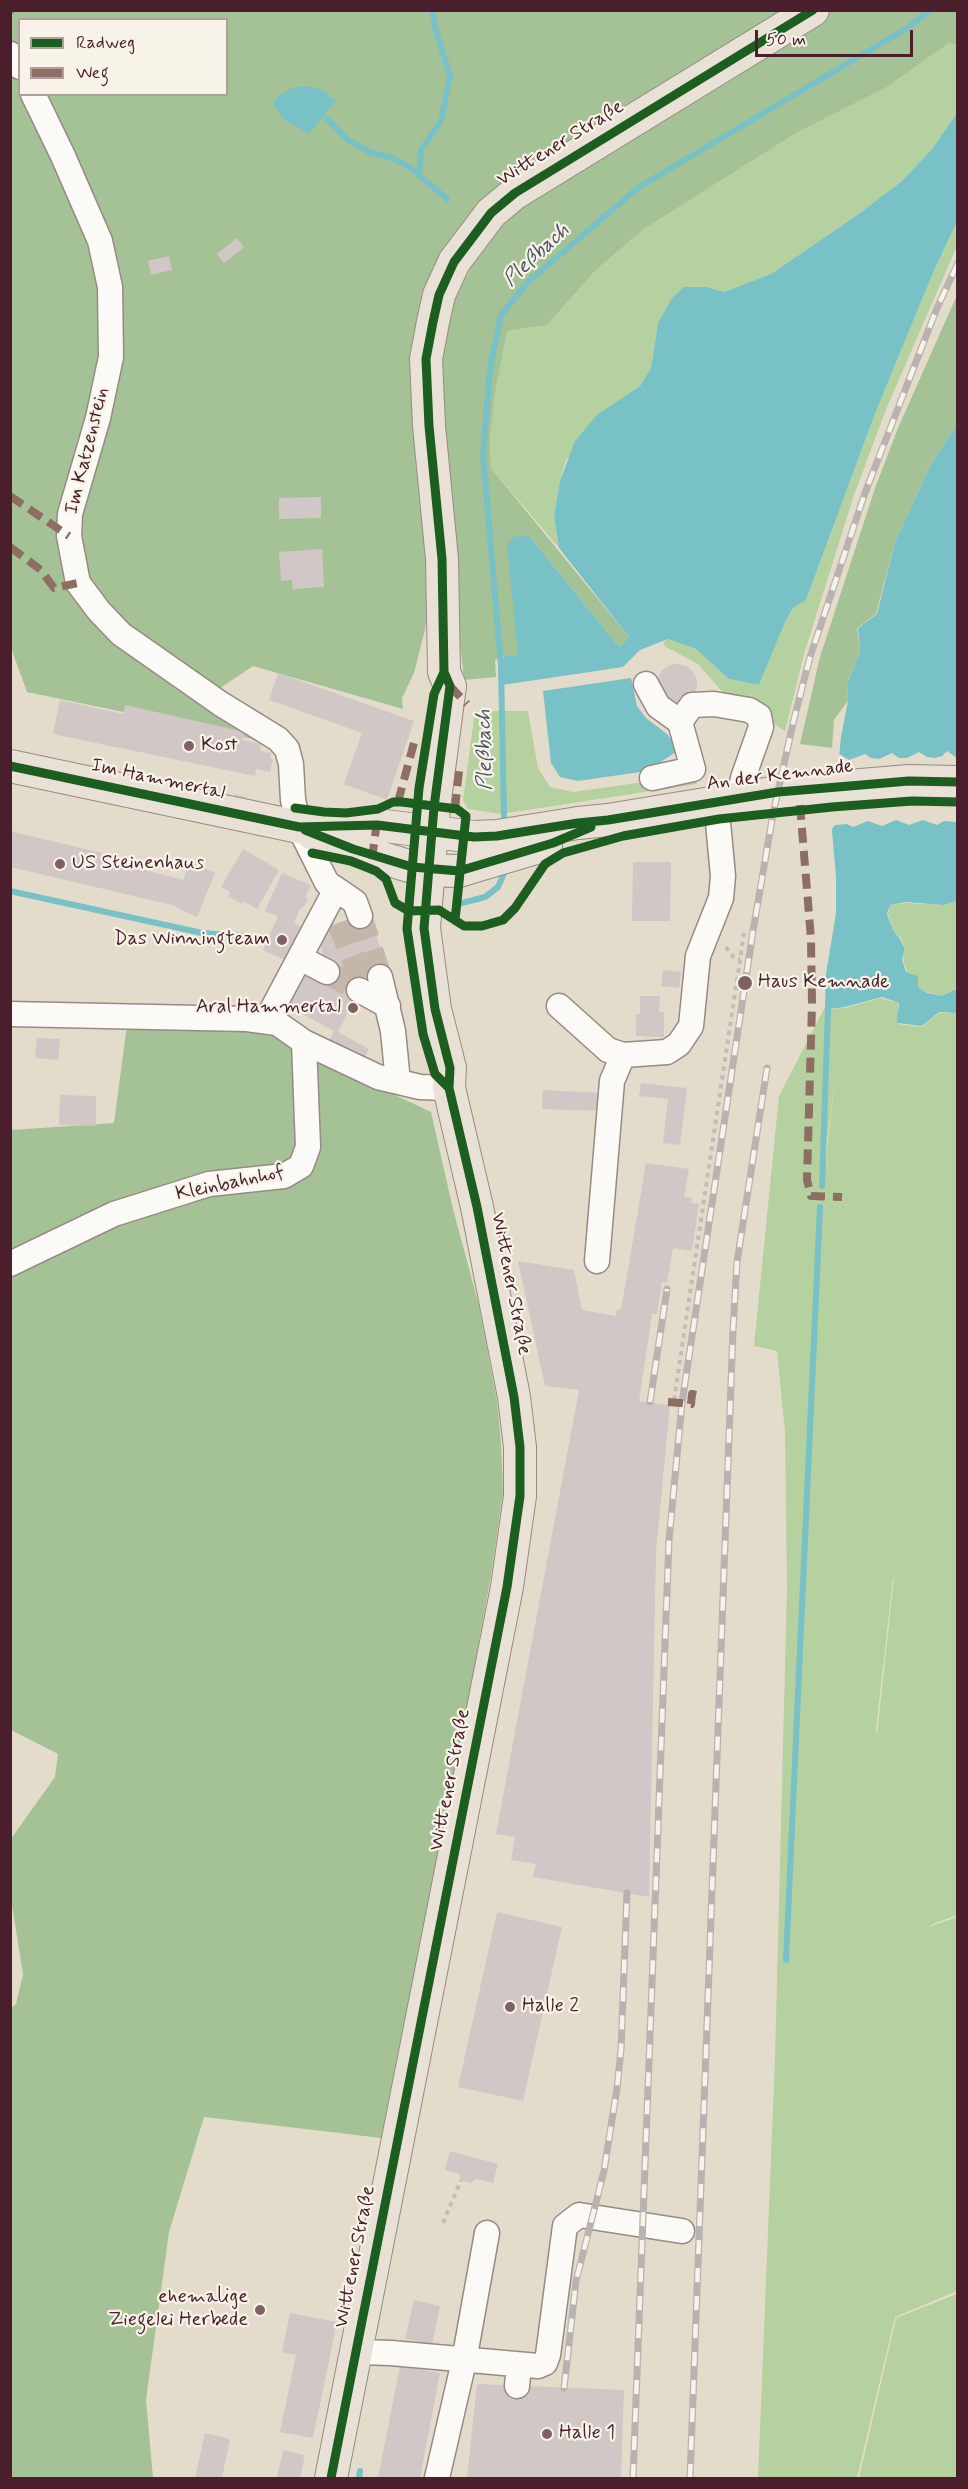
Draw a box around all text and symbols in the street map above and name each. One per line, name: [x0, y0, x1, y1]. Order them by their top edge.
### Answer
legend: [18, 18, 228, 96]
scale bar: [758, 18, 916, 56]
text: 50 m: [766, 28, 806, 52]
text: Radweg: [76, 31, 135, 55]
text: Weg: [76, 61, 109, 85]
street label: Wittener Straße: [493, 95, 629, 193]
water label: Pleßbach: [499, 219, 575, 293]
street label: Im Katzenstein: [61, 385, 115, 517]
water label: Pleßbach: [473, 709, 499, 791]
place label: Kost: [201, 734, 237, 758]
marker: Kost: [182, 739, 196, 753]
street label: Im Hammertal: [89, 754, 227, 806]
street label: An der Kemnade: [705, 755, 855, 797]
place label: US Steinenhaus: [72, 852, 204, 876]
marker: US Steinenhaus: [53, 857, 67, 871]
place label: Das Winningteam: [114, 928, 270, 952]
marker: Das Winningteam: [275, 933, 289, 947]
place label: Haus Kemnade: [758, 971, 889, 995]
marker: Haus Kemnade: [736, 974, 754, 992]
place label: Aral Hammertal: [196, 996, 341, 1020]
marker: Aral Hammertal: [346, 1001, 360, 1015]
street label: Kleinbahnhof: [174, 1161, 286, 1207]
street label: Wittener Straße: [484, 1211, 536, 1357]
street label: Wittener Straße: [425, 1707, 477, 1853]
place label: Halle 2: [522, 1995, 579, 2019]
marker: Halle 2: [503, 2000, 517, 2014]
street label: Wittener Straße: [330, 2184, 382, 2330]
place label: ehemalige Ziegelei Herbede: [108, 2286, 248, 2333]
marker: ehemalige Ziegelei Herbede: [253, 2303, 267, 2317]
place label: Halle 1: [559, 2422, 615, 2446]
marker: Halle 1: [540, 2427, 554, 2441]

